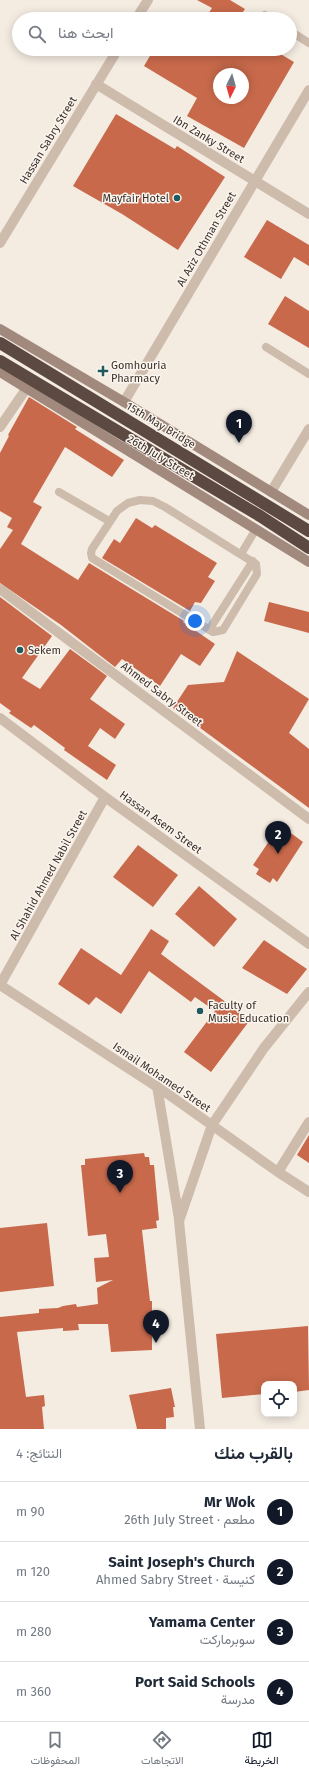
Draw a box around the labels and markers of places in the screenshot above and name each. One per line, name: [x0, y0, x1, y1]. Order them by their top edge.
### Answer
place label: Mayfair Hotel: [103, 192, 169, 205]
marker: Mayfair Hotel: [172, 193, 182, 203]
place label: Gomhouria Pharmacy: [111, 359, 166, 385]
marker: Gomhouria Pharmacy: [98, 366, 108, 376]
pin: 1: [226, 410, 252, 443]
place label: Sekem: [28, 644, 61, 657]
marker: Sekem: [15, 645, 25, 655]
pin: 2: [265, 821, 291, 854]
place label: Faculty of Music Education: [208, 999, 289, 1025]
marker: Faculty of Music Education: [195, 1006, 205, 1016]
pin: 3: [107, 1160, 133, 1193]
pin: 4: [143, 1310, 169, 1343]

